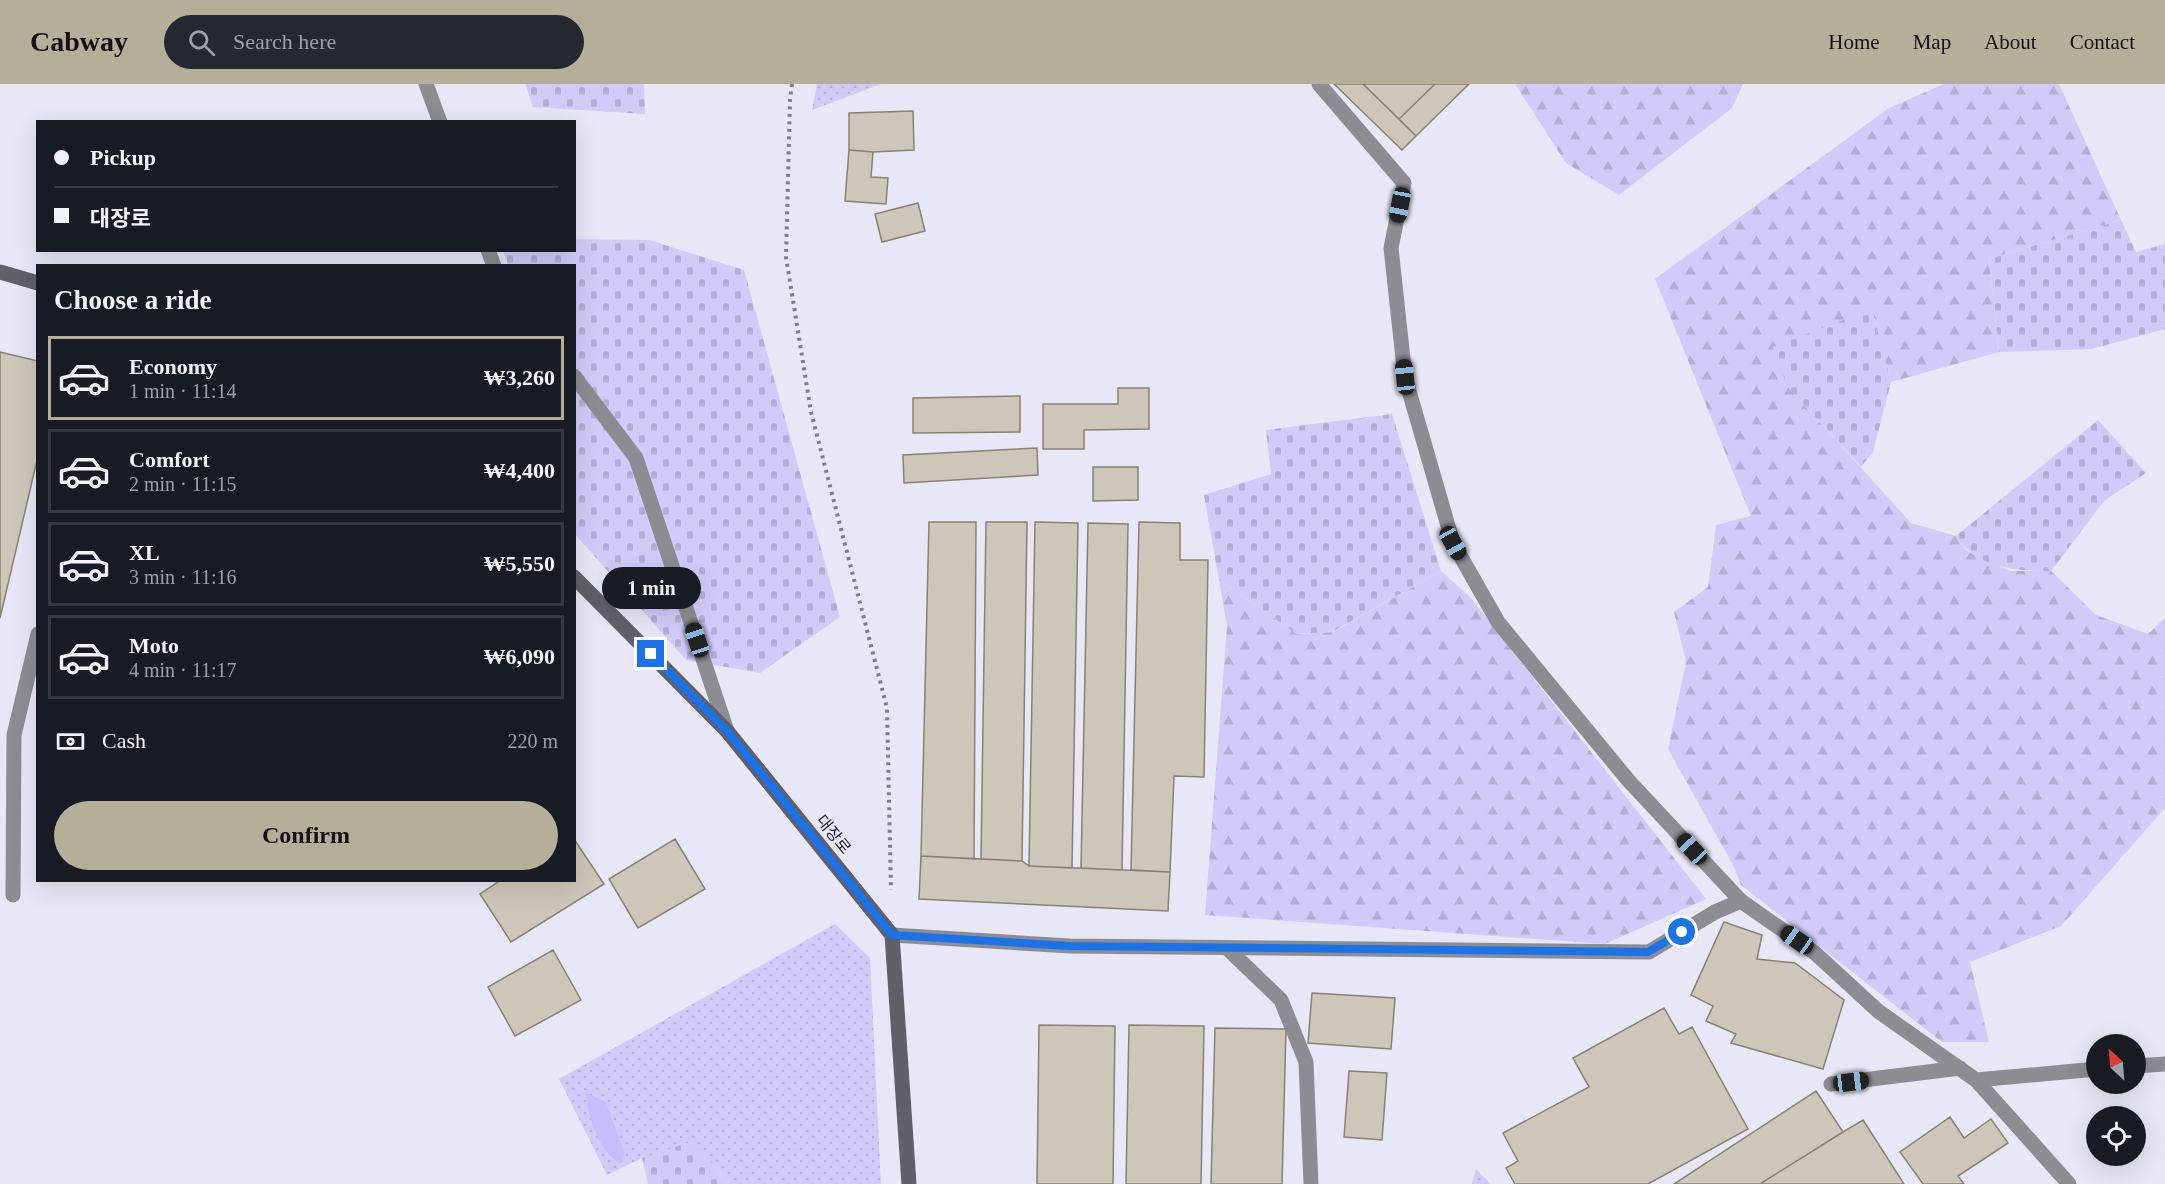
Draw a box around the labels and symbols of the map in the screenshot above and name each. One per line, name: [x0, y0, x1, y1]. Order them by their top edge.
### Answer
car: [1388, 186, 1412, 224]
car: [1394, 358, 1416, 396]
car: [1436, 523, 1470, 563]
callout: 1 min: [602, 567, 700, 609]
car: [683, 620, 711, 660]
route end: [637, 640, 664, 667]
street label: 대장로: [813, 812, 854, 857]
car: [1673, 830, 1711, 868]
route start: [1668, 918, 1695, 945]
car: [1777, 922, 1817, 958]
north arrow: [2086, 1034, 2146, 1094]
car: [1832, 1071, 1870, 1093]

